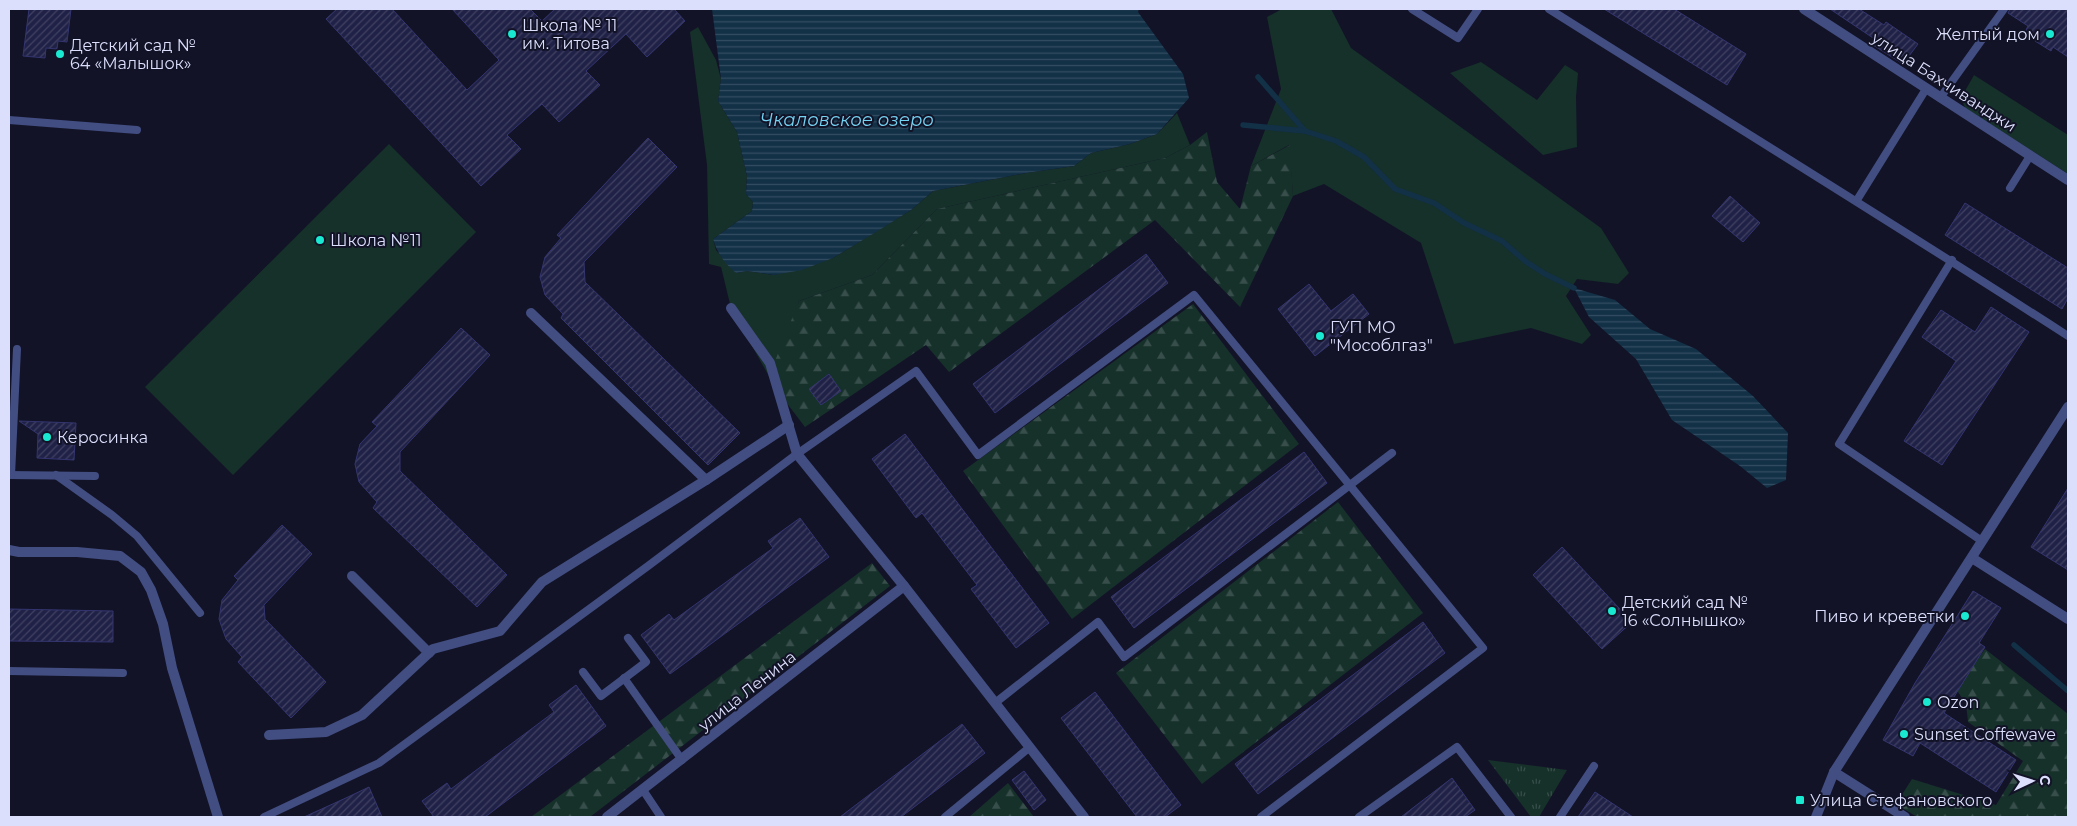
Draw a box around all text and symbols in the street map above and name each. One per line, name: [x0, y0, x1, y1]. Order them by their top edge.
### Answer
place label: Школа № 11 им. Титова: [522, 16, 617, 53]
place label: Желтый дом: [1936, 25, 2040, 44]
marker: Школа № 11 им. Титова: [506, 28, 518, 40]
street label: улица Бахчиванджи: [1867, 28, 2020, 136]
marker: Желтый дом: [2044, 28, 2056, 40]
place label: Детский сад № 64 «Малышок»: [70, 36, 196, 73]
marker: Детский сад № 64 «Малышок»: [54, 48, 66, 60]
water label: Чкаловское озеро: [760, 109, 934, 131]
place label: Школа №11: [330, 231, 421, 250]
marker: Школа №11: [314, 234, 326, 246]
place label: ГУП МО "Мособлгаз": [1330, 318, 1433, 355]
marker: ГУП МО "Мособлгаз": [1314, 330, 1326, 342]
place label: Керосинка: [57, 428, 148, 447]
marker: Керосинка: [41, 431, 53, 443]
place label: Детский сад № 16 «Солнышко»: [1622, 593, 1748, 630]
marker: Детский сад № 16 «Солнышко»: [1606, 605, 1618, 617]
place label: Пиво и креветки: [1814, 607, 1955, 626]
marker: Пиво и креветки: [1959, 610, 1971, 622]
street label: улица Ленина: [694, 647, 800, 736]
place label: Ozon: [1937, 693, 1979, 712]
marker: Ozon: [1921, 696, 1933, 708]
place label: Sunset Coffewave: [1914, 725, 2056, 744]
marker: Sunset Coffewave: [1898, 728, 1910, 740]
north arrow: [2007, 756, 2057, 806]
text: С: [2036, 774, 2054, 786]
place label: Улица Стефановского: [1810, 791, 1992, 810]
marker: Улица Стефановского: [1794, 794, 1806, 806]

